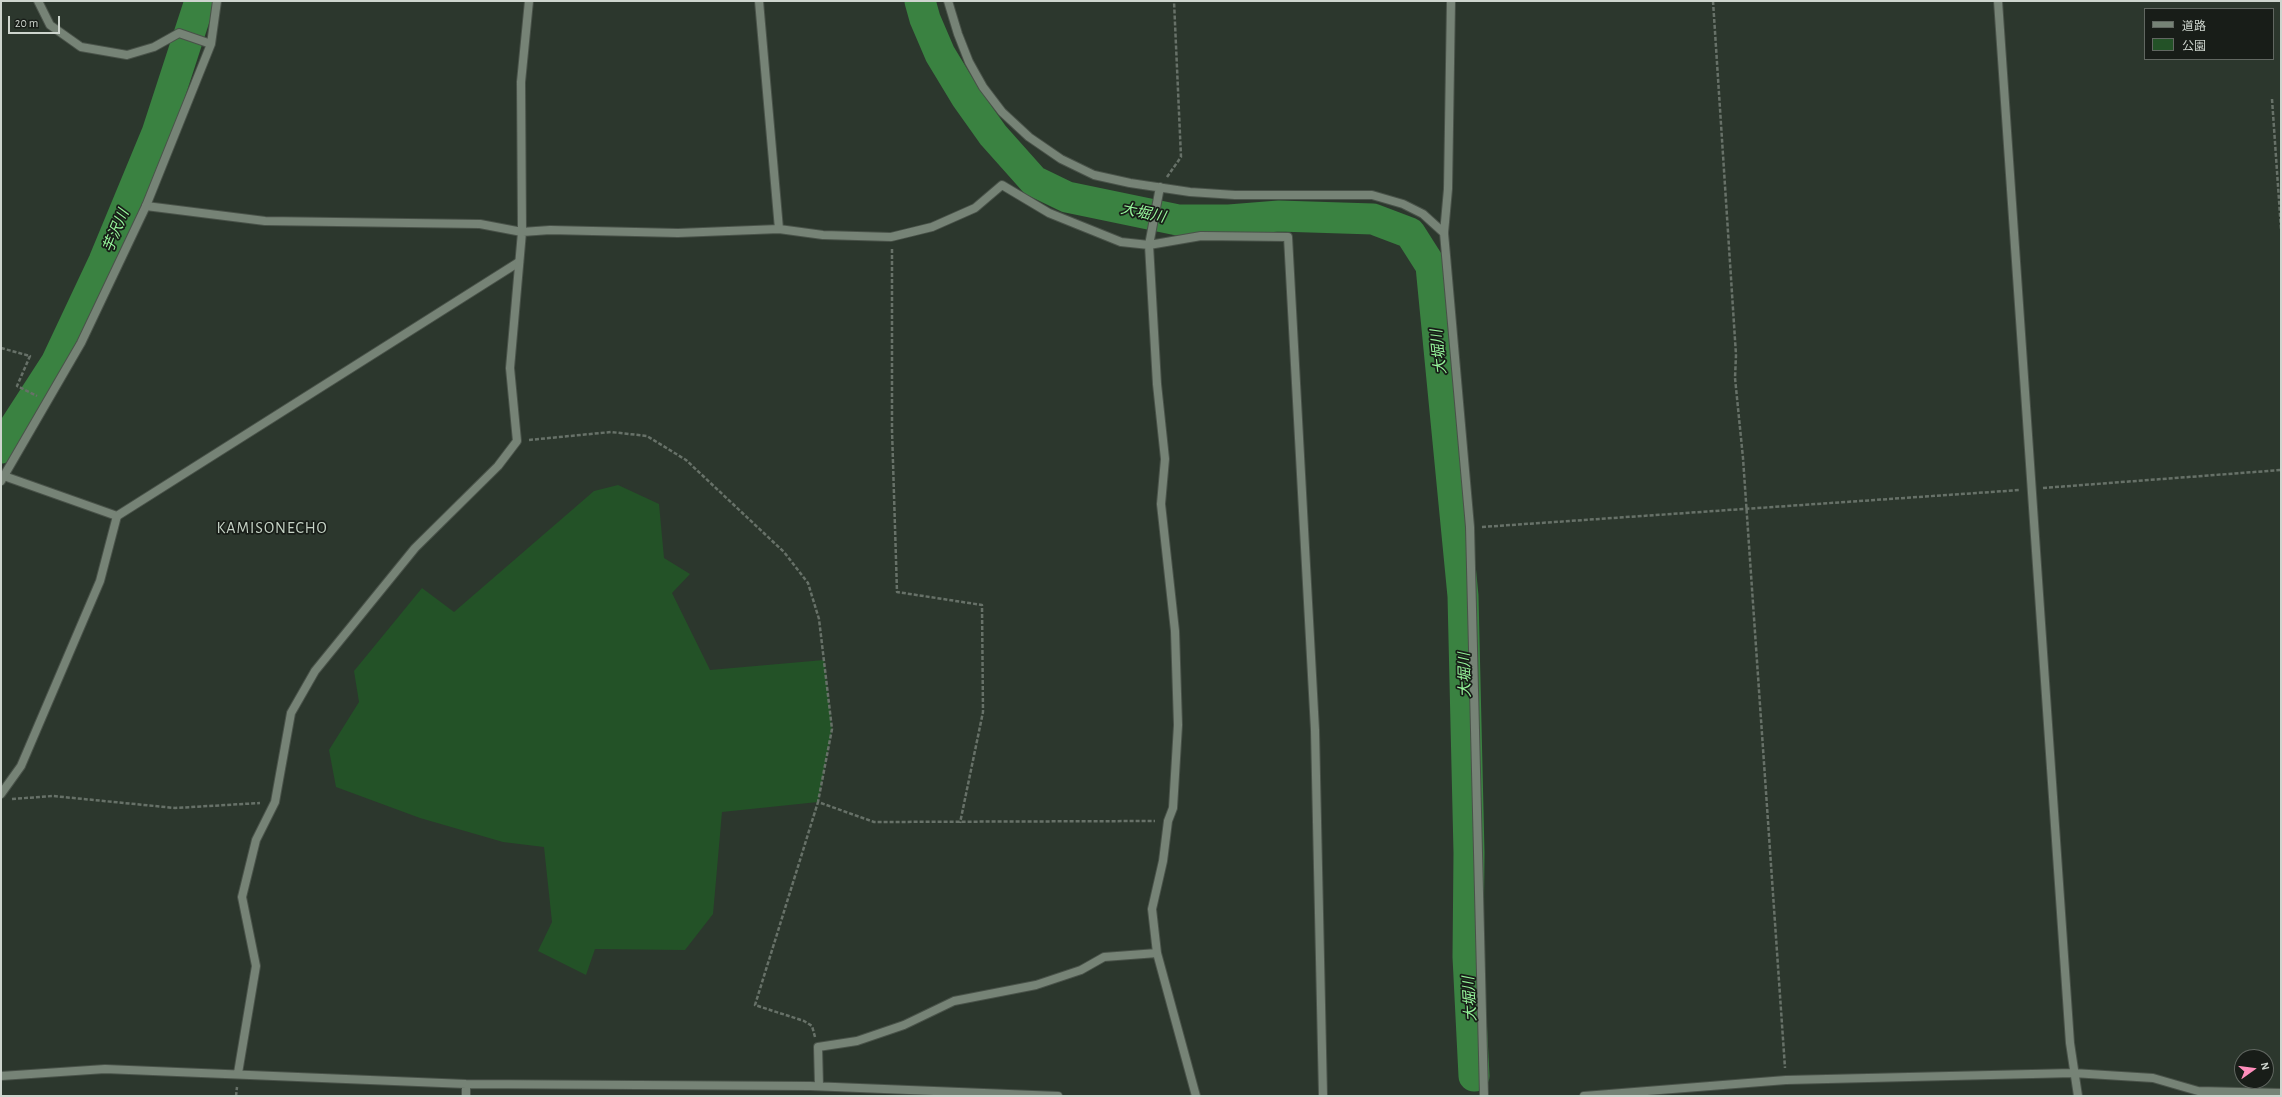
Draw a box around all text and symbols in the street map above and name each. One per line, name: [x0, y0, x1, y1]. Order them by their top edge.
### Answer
scale bar: [10, 8, 62, 34]
legend: [2144, 8, 2274, 60]
text: 20 m: [15, 17, 38, 29]
text: 道路: [2182, 20, 2206, 32]
text: 公園: [2182, 40, 2206, 52]
water label: 大堀川: [1119, 200, 1167, 226]
water label: 芋沢川: [99, 207, 133, 255]
water label: 大堀川: [1428, 329, 1450, 375]
district label: KAMISONECHO: [216, 518, 328, 538]
water label: 大堀川: [1456, 652, 1474, 698]
water label: 大堀川: [1460, 976, 1480, 1022]
north arrow: [2234, 1049, 2274, 1089]
text: N: [2259, 1061, 2271, 1071]

